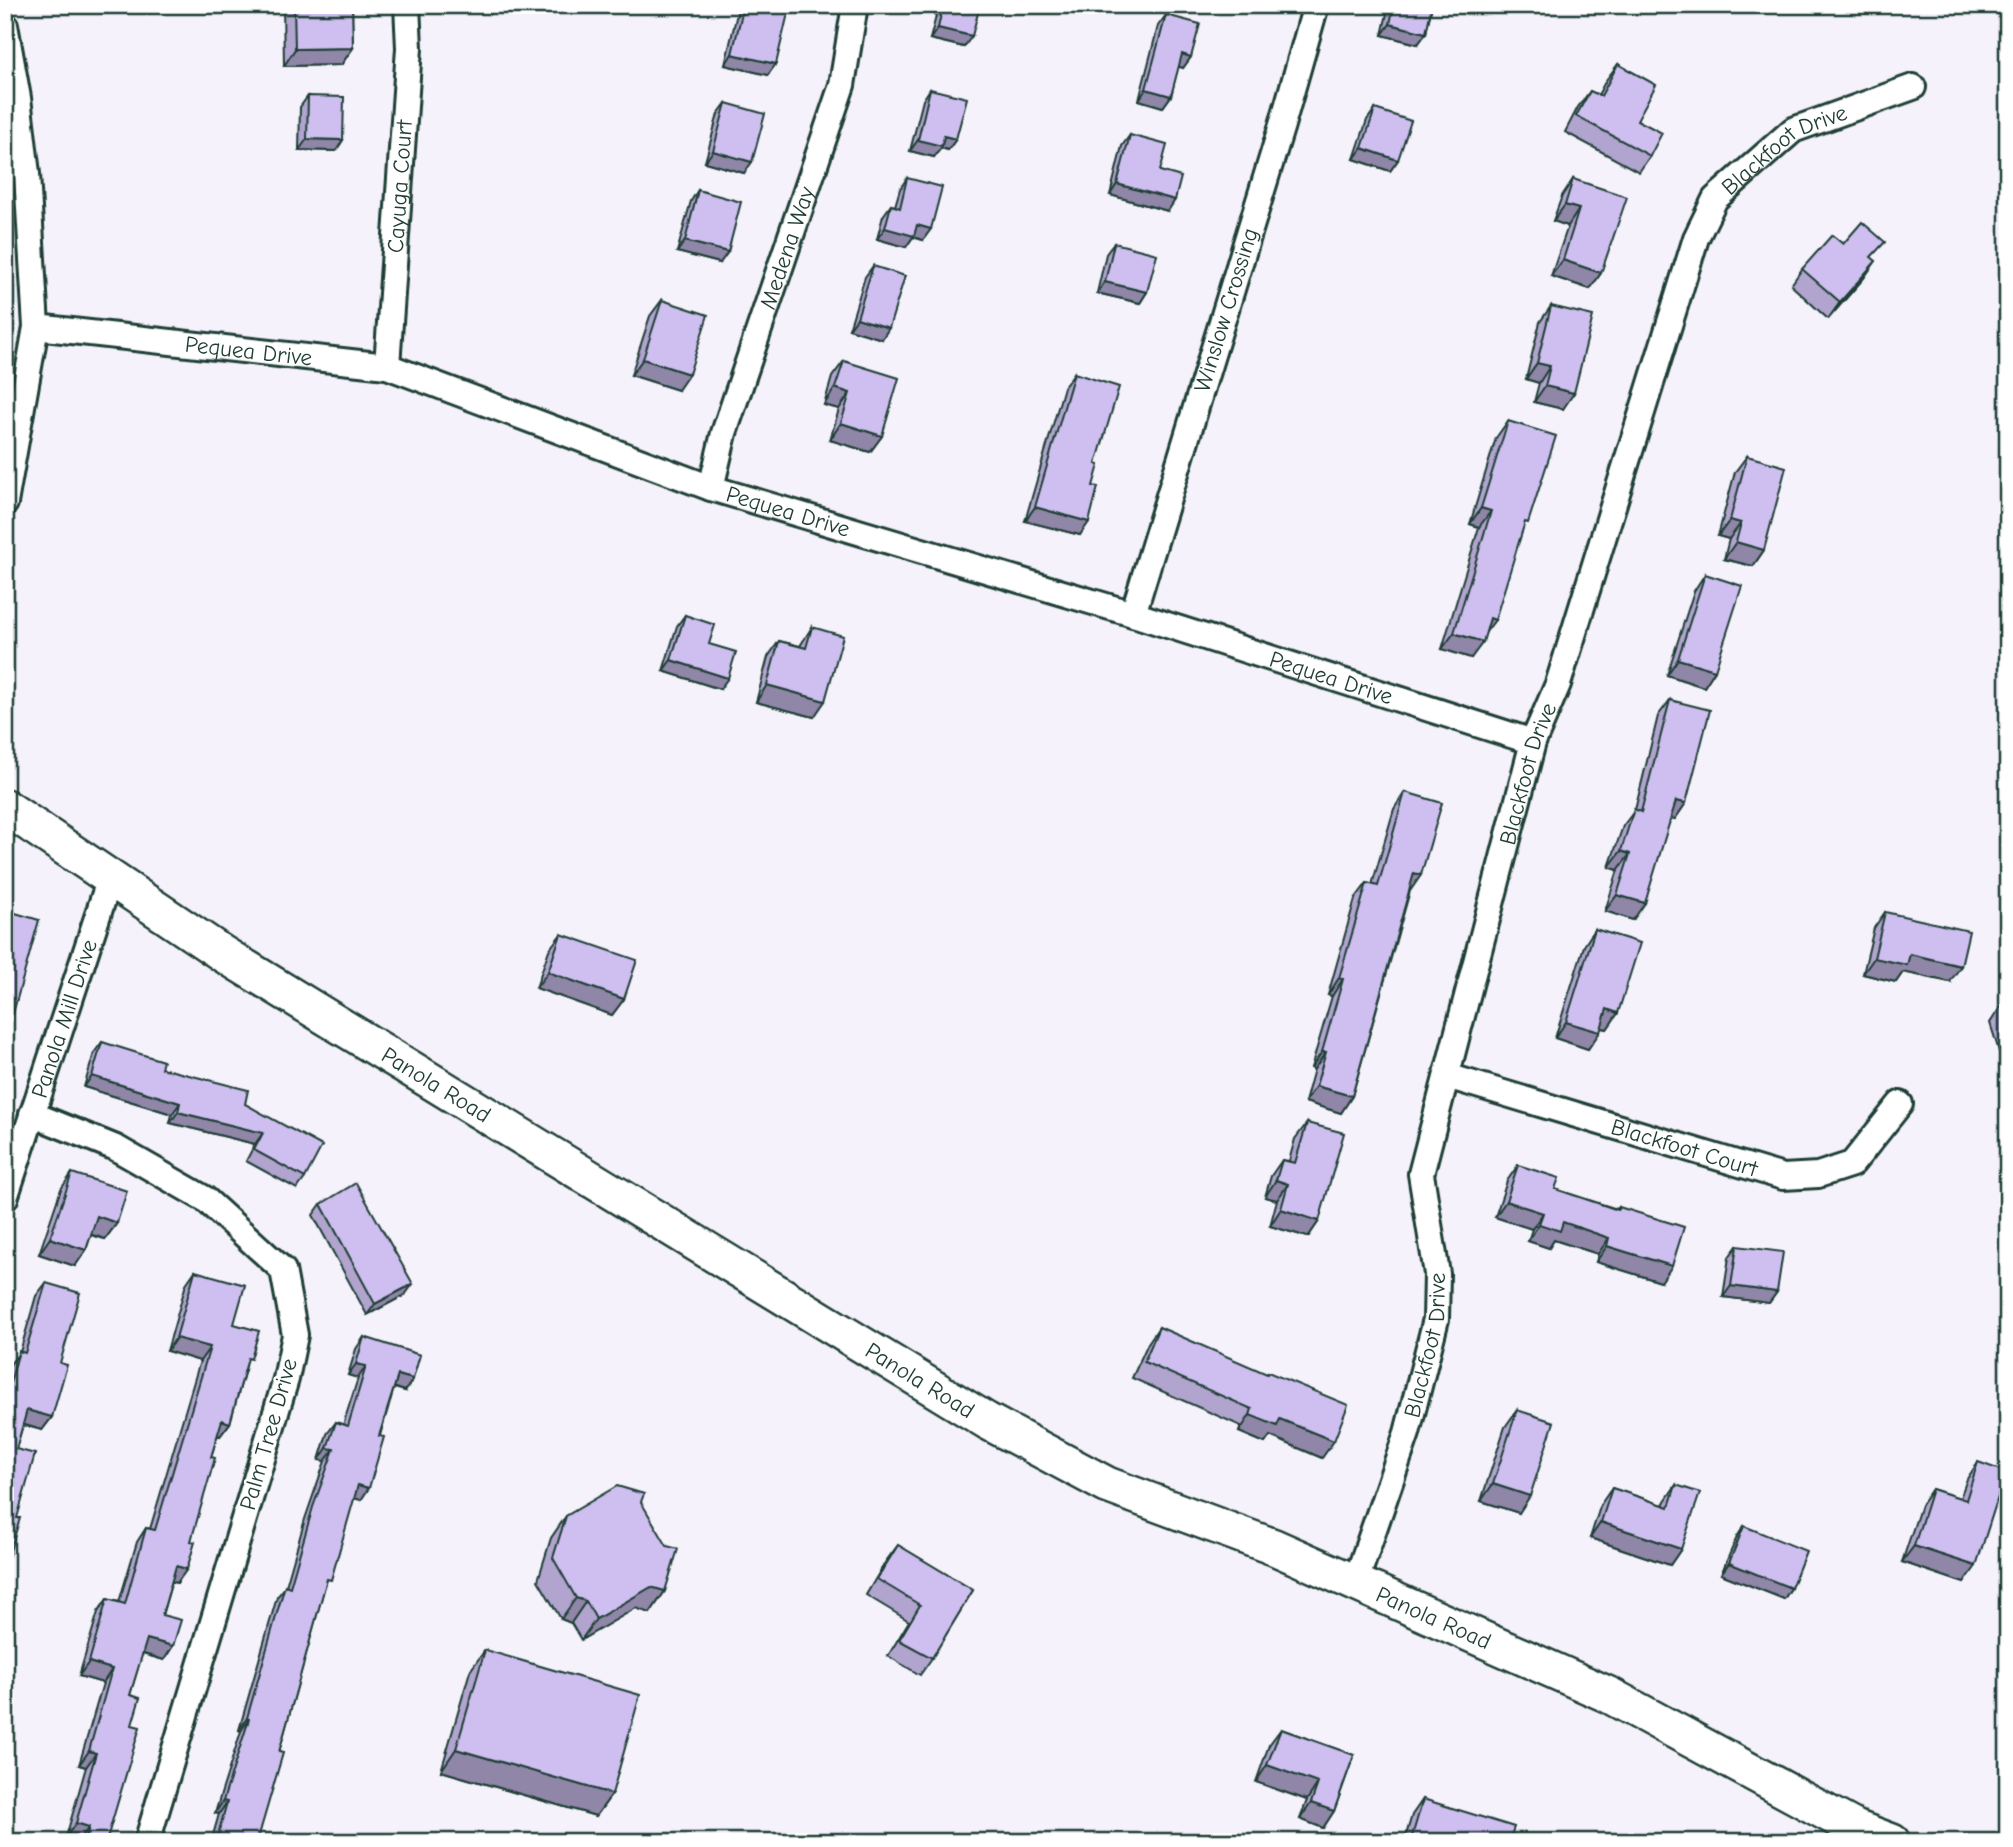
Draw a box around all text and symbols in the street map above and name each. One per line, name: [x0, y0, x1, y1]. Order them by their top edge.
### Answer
street label: Blackfoot Drive: [1716, 99, 1851, 201]
street label: Cayuga Court: [382, 117, 418, 254]
street label: Medena Way: [754, 183, 821, 313]
street label: Winslow Crossing: [1188, 225, 1264, 395]
street label: Pequea Drive: [184, 331, 314, 372]
street label: Pequea Drive: [723, 480, 853, 543]
street label: Pequea Drive: [1266, 646, 1396, 710]
street label: Blackfoot Drive: [1494, 698, 1562, 848]
street label: Panola Mill Drive: [26, 936, 103, 1101]
street label: Panola Road: [377, 1041, 496, 1128]
street label: Blackfoot Court: [1608, 1113, 1762, 1183]
street label: Blackfoot Drive: [1398, 1272, 1451, 1420]
street label: Panola Road: [860, 1337, 979, 1424]
street label: Palm Tree Drive: [234, 1355, 303, 1513]
street label: Panola Road: [1372, 1581, 1495, 1655]

